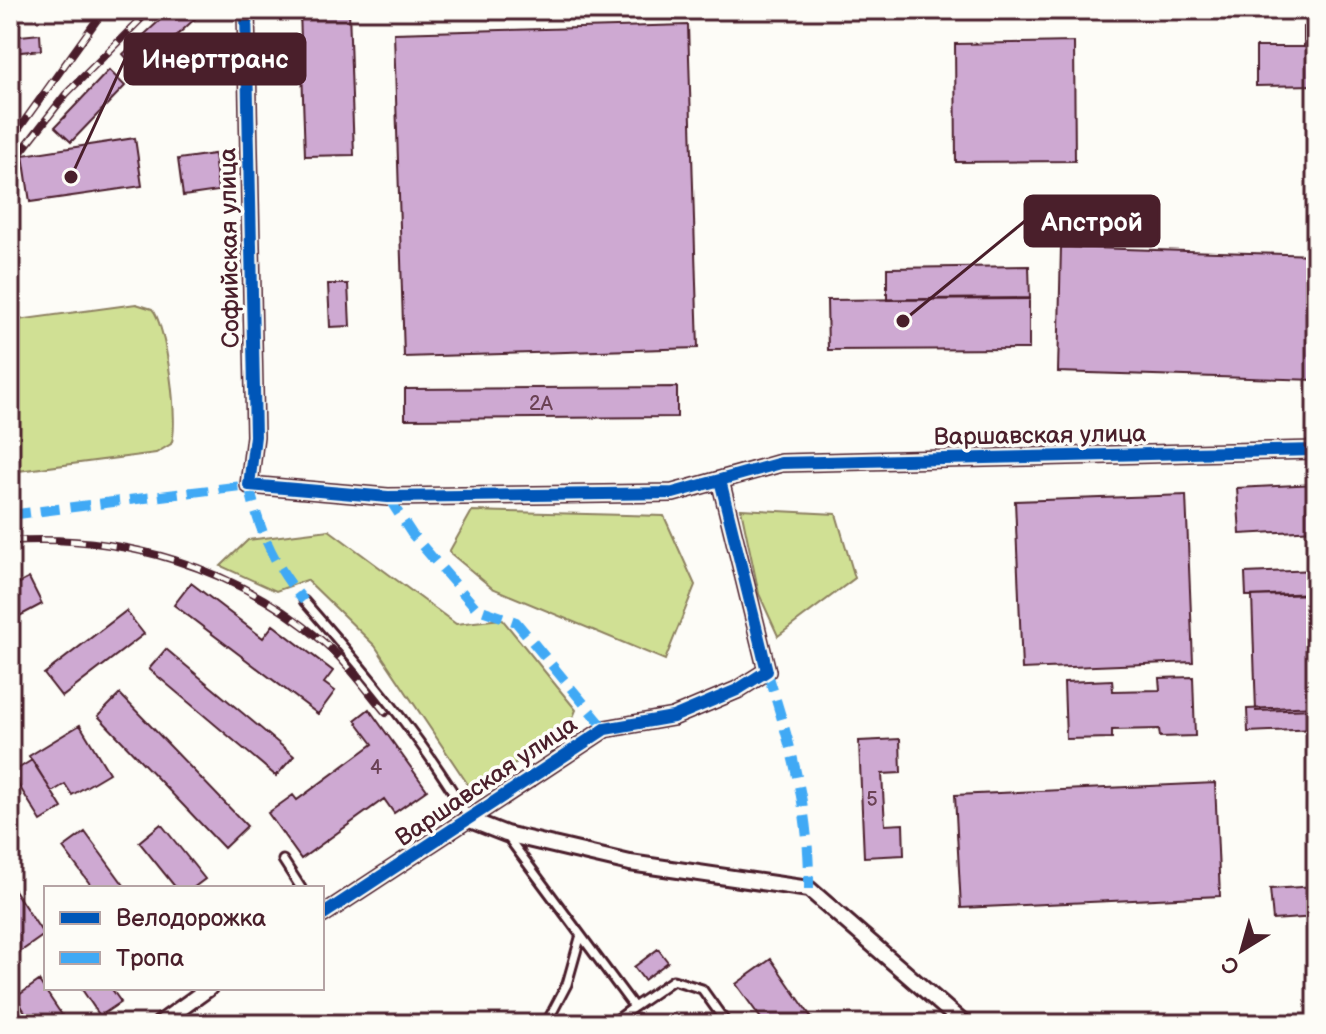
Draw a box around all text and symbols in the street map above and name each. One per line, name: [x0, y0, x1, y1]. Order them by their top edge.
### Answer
callout: Инерттранс: [125, 34, 305, 84]
text: Инерттранс: [141, 45, 289, 76]
street label: Софийская улица: [213, 148, 246, 348]
callout: Апстрой: [1025, 196, 1159, 246]
text: Апстрой: [1040, 208, 1143, 239]
house number: 2А: [529, 392, 554, 416]
street label: Варшавская улица: [933, 419, 1147, 452]
street label: Варшавская улица: [390, 710, 583, 853]
house number: 4: [370, 756, 382, 780]
house number: 5: [866, 788, 878, 812]
legend: [44, 886, 324, 990]
text: Велодорожка: [116, 904, 266, 933]
north arrow: [1202, 910, 1282, 990]
text: Тропа: [116, 944, 184, 973]
text: С: [1217, 949, 1245, 980]

